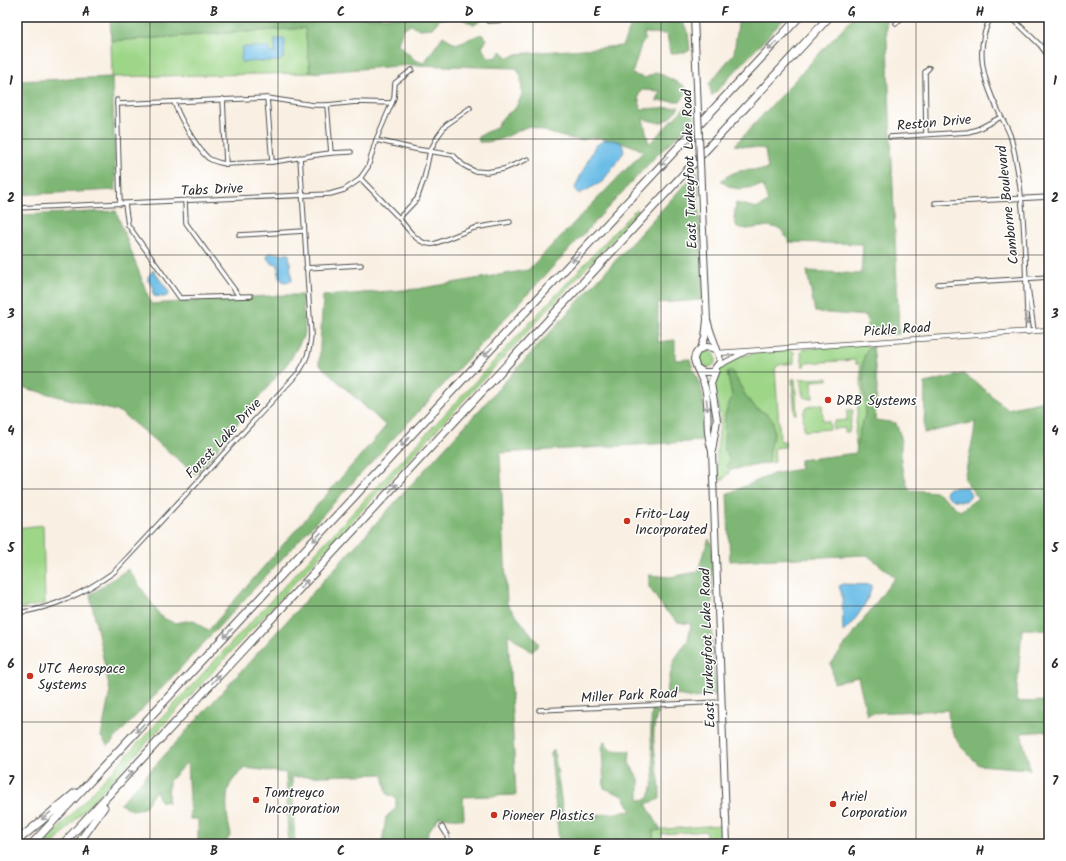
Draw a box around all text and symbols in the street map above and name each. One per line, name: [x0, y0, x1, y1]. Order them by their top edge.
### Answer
text: A: [82, 2, 90, 23]
text: B: [210, 2, 218, 23]
text: C: [337, 2, 345, 23]
text: D: [465, 2, 474, 23]
text: E: [593, 2, 601, 23]
text: F: [721, 2, 729, 23]
text: G: [848, 2, 856, 23]
text: H: [976, 2, 985, 23]
one-way arrow: [768, 40, 777, 50]
text: 1: [9, 71, 13, 92]
text: 1: [1053, 71, 1057, 92]
street label: East Turkeyfoot Lake Road: [676, 88, 704, 249]
street label: Reston Drive: [896, 109, 973, 137]
street label: Camborne Boulevard: [991, 143, 1025, 266]
one-way arrow: [660, 156, 669, 166]
street label: Tabs Drive: [180, 177, 244, 203]
text: 2: [7, 188, 15, 209]
text: 2: [1051, 188, 1059, 209]
one-way arrow: [572, 252, 581, 262]
text: 3: [6, 304, 15, 325]
text: 3: [1050, 304, 1059, 325]
one-way arrow: [1024, 312, 1031, 325]
street label: Pickle Road: [863, 317, 932, 343]
one-way arrow: [483, 347, 493, 357]
place label: DRB Systems: [836, 390, 917, 412]
street label: Forest Lake Drive: [180, 393, 268, 484]
marker: DRB Systems: [823, 395, 833, 405]
one-way arrow: [704, 398, 711, 411]
text: 4: [7, 421, 15, 442]
text: 4: [1051, 421, 1059, 442]
one-way arrow: [400, 437, 410, 447]
one-way arrow: [388, 483, 397, 493]
place label: Frito-Lay Incorporated: [635, 503, 708, 541]
marker: Frito-Lay Incorporated: [622, 516, 632, 526]
one-way arrow: [313, 532, 322, 542]
text: 5: [7, 538, 16, 559]
text: 5: [1051, 538, 1060, 559]
street label: East Turkeyfoot Lake Road: [694, 567, 722, 728]
one-way arrow: [300, 578, 309, 589]
one-way arrow: [224, 628, 233, 638]
text: 6: [7, 654, 15, 675]
text: 6: [1051, 654, 1059, 675]
place label: UTC Aerospace Systems: [38, 658, 126, 696]
marker: UTC Aerospace Systems: [25, 671, 35, 681]
one-way arrow: [211, 674, 221, 684]
street label: Miller Park Road: [580, 682, 679, 710]
one-way arrow: [135, 723, 145, 733]
one-way arrow: [124, 770, 133, 780]
text: 7: [8, 771, 15, 792]
text: 7: [1052, 771, 1059, 792]
place label: Tomtreyco Incorporation: [264, 782, 340, 820]
place label: Ariel Corporation: [841, 786, 907, 824]
marker: Tomtreyco Incorporation: [251, 795, 261, 805]
marker: Ariel Corporation: [828, 799, 838, 809]
place label: Pioneer Plastics: [502, 805, 594, 827]
marker: Pioneer Plastics: [489, 810, 499, 820]
one-way arrow: [41, 812, 52, 821]
text: A: [82, 841, 90, 861]
text: B: [210, 841, 218, 861]
text: C: [337, 841, 345, 861]
text: D: [465, 841, 474, 861]
text: E: [593, 841, 601, 861]
text: F: [721, 841, 729, 861]
text: G: [848, 841, 856, 861]
text: H: [976, 841, 985, 861]

